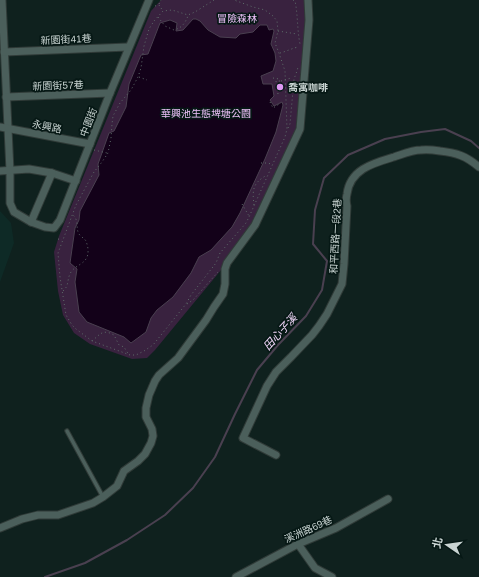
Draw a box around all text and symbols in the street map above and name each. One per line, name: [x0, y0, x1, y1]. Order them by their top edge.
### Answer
park label: 冒險森林: [217, 13, 257, 24]
street label: 新園街41巷: [40, 33, 92, 46]
street label: 新園街57巷: [32, 79, 84, 92]
marker: 喬寓咖啡: [275, 82, 285, 92]
place label: 喬寓咖啡: [288, 82, 328, 93]
street label: 中園街: [78, 106, 99, 138]
park label: 華興池生態埤塘公園: [161, 108, 251, 119]
street label: 永興路: [31, 118, 63, 135]
street label: 和平西路一段2巷: [328, 198, 343, 274]
water label: 田心子溪: [261, 310, 301, 352]
street label: 溪洲路69巷: [283, 514, 334, 545]
north arrow: [427, 525, 467, 565]
text: 北: [430, 536, 444, 549]

